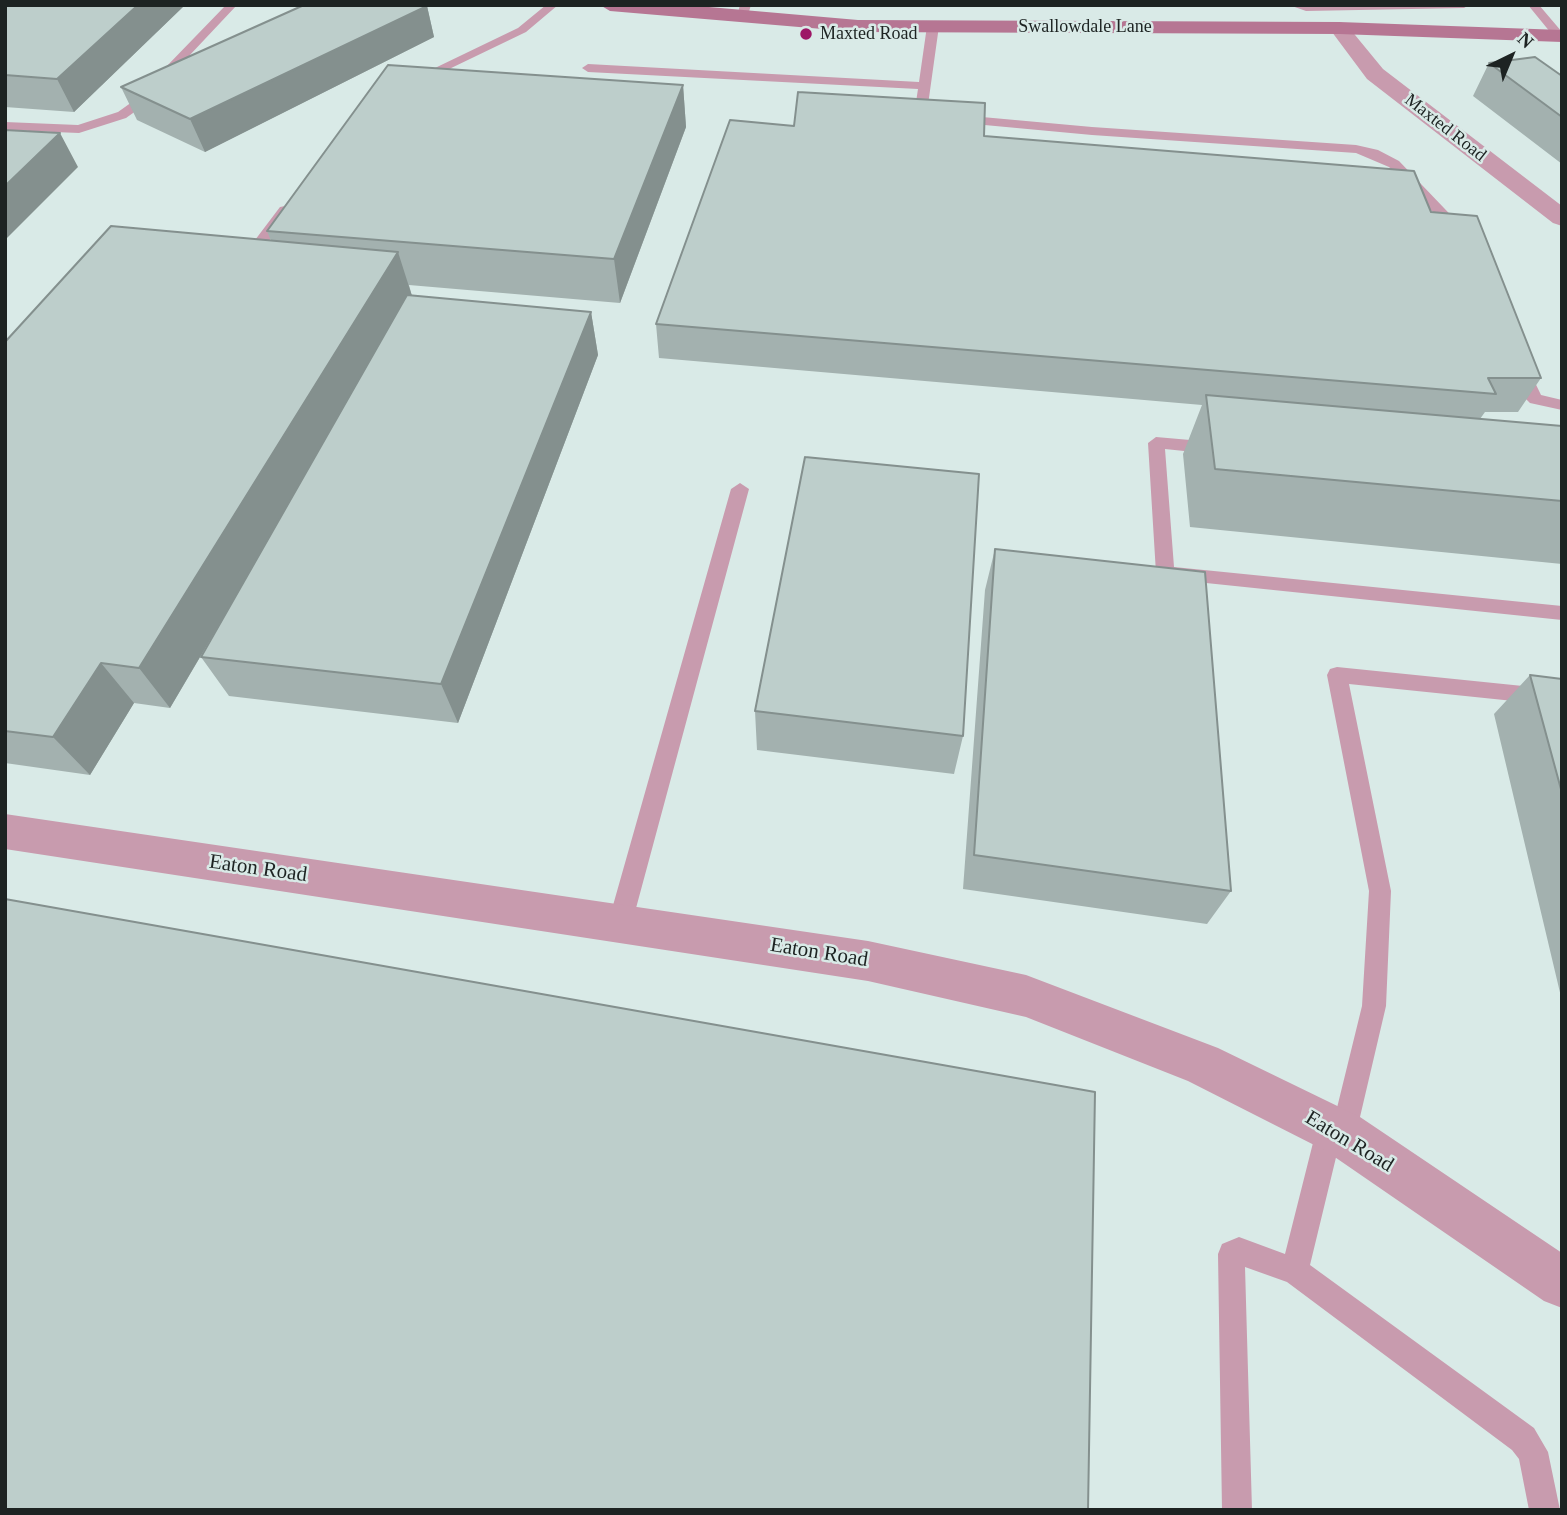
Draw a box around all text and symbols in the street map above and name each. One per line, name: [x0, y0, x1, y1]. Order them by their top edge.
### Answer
street label: Swallowdale Lane: [1018, 16, 1152, 38]
north arrow: [1476, 21, 1546, 91]
place label: Maxted Road: [820, 23, 917, 45]
marker: Maxted Road: [798, 26, 814, 42]
text: N: [1513, 28, 1538, 53]
street label: Maxted Road: [1400, 89, 1490, 167]
street label: Eaton Road: [207, 850, 309, 888]
street label: Eaton Road: [768, 933, 870, 973]
street label: Eaton Road: [1300, 1106, 1398, 1178]

